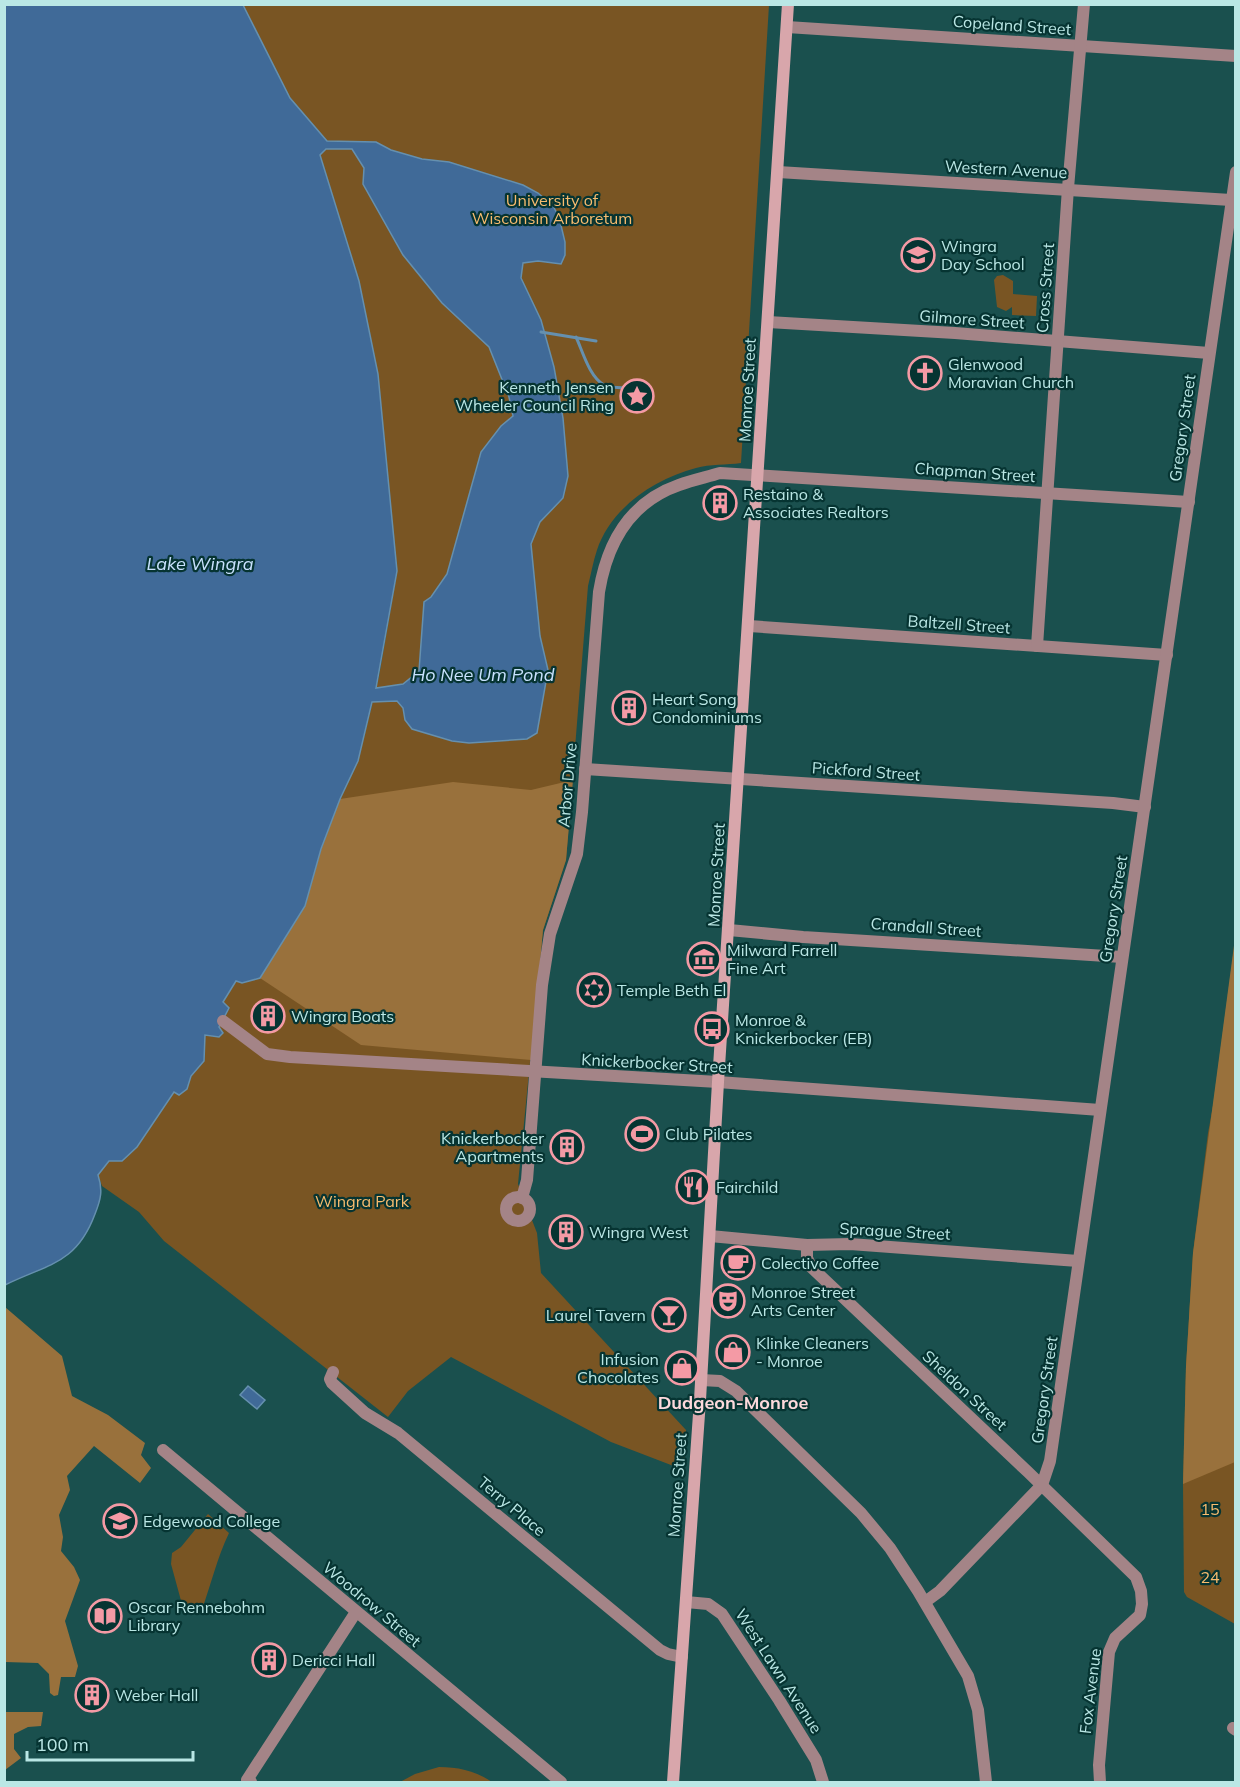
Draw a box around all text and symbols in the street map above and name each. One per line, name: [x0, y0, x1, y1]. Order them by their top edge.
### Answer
street label: Copeland Street: [952, 11, 1072, 39]
street label: Western Avenue: [944, 156, 1068, 182]
park label: University of Wisconsin Arboretum: [472, 190, 632, 228]
place label: Wingra Day School: [941, 236, 1025, 274]
school or university icon: Wingra Day School: [900, 237, 936, 273]
street label: Cross Street: [1032, 242, 1058, 334]
street label: Gilmore Street: [919, 305, 1026, 333]
street label: Monroe Street: [734, 337, 760, 443]
place label: Glenwood Moravian Church: [948, 354, 1074, 392]
church icon: Glenwood Moravian Church: [907, 355, 943, 391]
street label: Gregory Street: [1165, 373, 1199, 483]
place label: Kenneth Jensen Wheeler Council Ring: [455, 377, 614, 415]
place icon: Kenneth Jensen Wheeler Council Ring: [619, 378, 655, 414]
street label: Chapman Street: [914, 458, 1036, 486]
place label: Restaino & Associates Realtors: [743, 484, 889, 522]
building icon: Restaino & Associates Realtors: [702, 485, 738, 521]
water label: Lake Wingra: [146, 552, 254, 575]
street label: Baltzell Street: [907, 610, 1011, 638]
water label: Ho Nee Um Pond: [411, 663, 555, 686]
place label: Heart Song Condominiums: [652, 689, 762, 727]
building icon: Heart Song Condominiums: [611, 690, 647, 726]
street label: Arbor Drive: [553, 742, 581, 828]
street label: Pickford Street: [811, 757, 921, 785]
street label: Monroe Street: [703, 822, 729, 928]
street label: Gregory Street: [1095, 854, 1131, 964]
street label: Crandall Street: [870, 913, 982, 941]
place label: Milward Farrell Fine Art: [727, 940, 837, 978]
museum icon: Milward Farrell Fine Art: [686, 941, 722, 977]
synagogue icon: Temple Beth El: [576, 972, 612, 1008]
place label: Temple Beth El: [617, 980, 726, 1000]
building icon: Wingra Boats: [250, 998, 286, 1034]
place label: Wingra Boats: [291, 1006, 394, 1026]
place label: Monroe & Knickerbocker (EB): [735, 1010, 873, 1048]
bus stop icon: Monroe & Knickerbocker (EB): [694, 1011, 730, 1047]
street label: Knickerbocker Street: [581, 1049, 734, 1077]
sports icon: Club Pilates: [624, 1116, 660, 1152]
place label: Club Pilates: [665, 1124, 753, 1144]
place label: Knickerbocker Apartments: [441, 1128, 544, 1166]
building icon: Knickerbocker Apartments: [549, 1129, 585, 1165]
restaurant icon: Fairchild: [675, 1169, 711, 1205]
place label: Fairchild: [716, 1177, 778, 1197]
park label: Wingra Park: [315, 1191, 410, 1211]
building icon: Wingra West: [548, 1214, 584, 1250]
street label: Sprague Street: [839, 1218, 951, 1244]
place label: Wingra West: [589, 1222, 689, 1242]
cafe icon: Colectivo Coffee: [720, 1245, 756, 1281]
place label: Colectivo Coffee: [761, 1253, 879, 1273]
place label: Monroe Street Arts Center: [751, 1282, 856, 1320]
theatre icon: Monroe Street Arts Center: [710, 1283, 746, 1319]
bar icon: Laurel Tavern: [651, 1297, 687, 1333]
place label: Laurel Tavern: [546, 1305, 646, 1325]
place label: Klinke Cleaners - Monroe: [756, 1333, 869, 1371]
shop icon: Klinke Cleaners - Monroe: [715, 1334, 751, 1370]
street label: Gregory Street: [1027, 1335, 1061, 1445]
street label: Sheldon Street: [919, 1346, 1012, 1435]
place label: Infusion Chocolates: [577, 1349, 659, 1387]
shop icon: Infusion Chocolates: [664, 1350, 700, 1386]
district label: Dudgeon-Monroe: [658, 1391, 808, 1414]
street label: Monroe Street: [663, 1432, 691, 1538]
street label: Terry Place: [474, 1472, 550, 1540]
park label: 15: [1200, 1499, 1220, 1519]
school or university icon: Edgewood College: [102, 1503, 138, 1539]
place label: Edgewood College: [143, 1511, 280, 1531]
street label: Woodrow Street: [319, 1557, 425, 1651]
park label: 24: [1200, 1567, 1220, 1587]
place label: Oscar Rennebohm Library: [128, 1597, 265, 1635]
library icon: Oscar Rennebohm Library: [87, 1598, 123, 1634]
street label: West Lawn Avenue: [731, 1605, 827, 1737]
building icon: Dericci Hall: [251, 1642, 287, 1678]
street label: Fox Avenue: [1075, 1647, 1105, 1735]
place label: Dericci Hall: [292, 1650, 375, 1670]
building icon: Weber Hall: [74, 1677, 110, 1713]
place label: Weber Hall: [115, 1685, 198, 1705]
scale bar: [27, 1724, 194, 1762]
text: 100 m: [36, 1733, 89, 1756]

